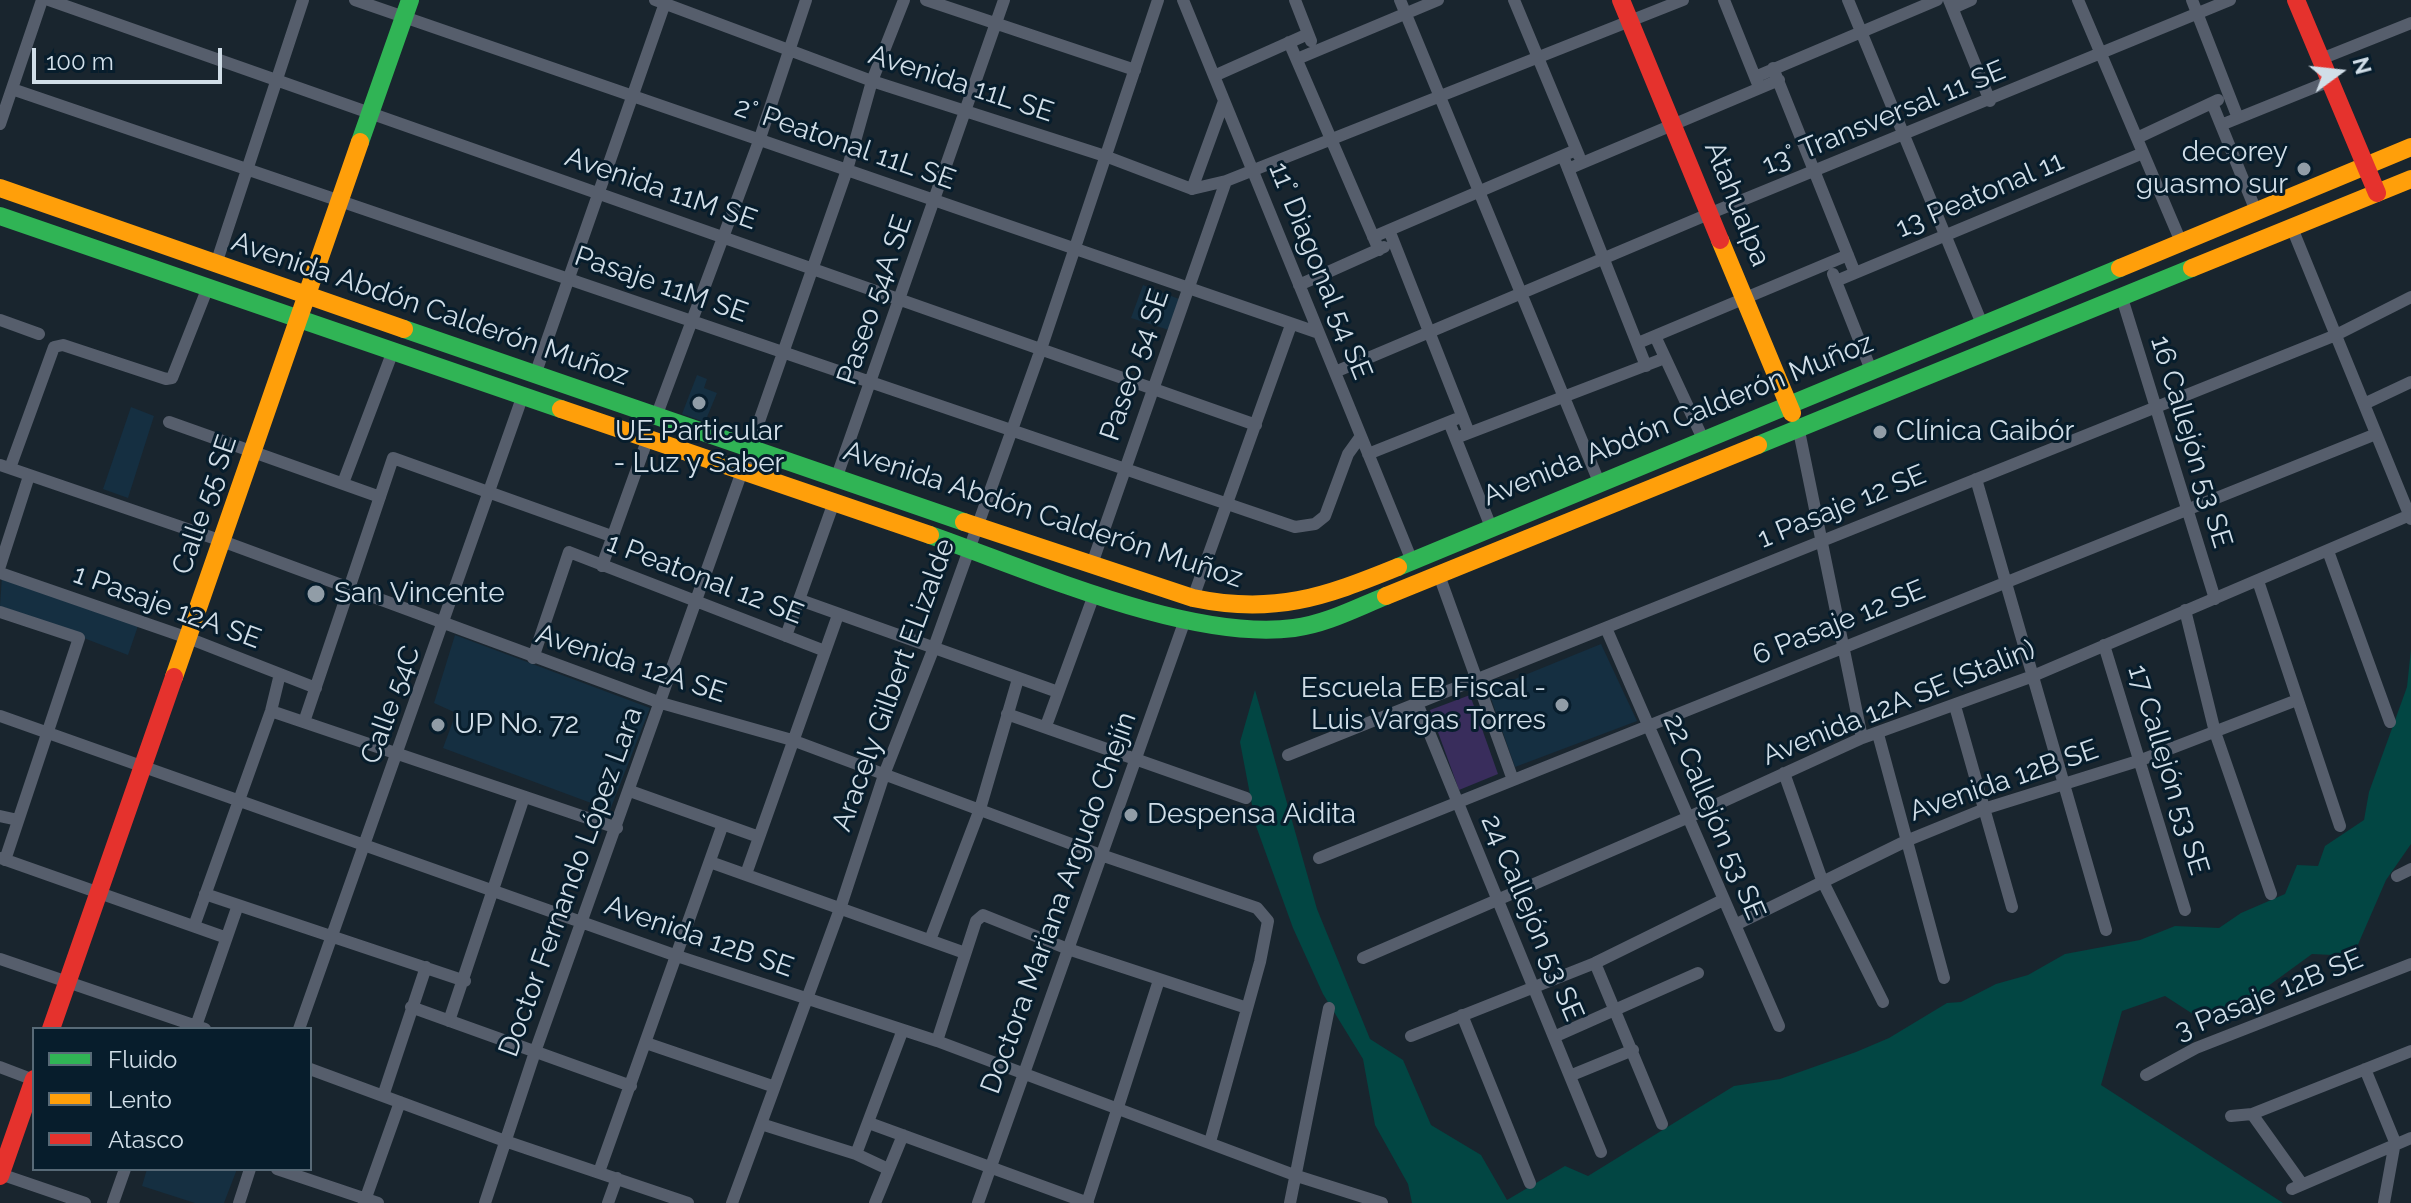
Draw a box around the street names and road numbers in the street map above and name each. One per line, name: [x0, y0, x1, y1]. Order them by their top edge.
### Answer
street label: Avenida 11L SE: [864, 38, 1058, 130]
street label: 13° Transversal 11 SE: [1757, 54, 2011, 182]
street label: 2° Peatonal 11L SE: [730, 90, 960, 198]
street label: Atahualpa: [1697, 137, 1777, 271]
street label: Avenida 11M SE: [561, 140, 761, 238]
street label: 13 Peatonal 11: [1891, 145, 2069, 245]
street label: 11° Diagonal 54 SE: [1261, 157, 1379, 385]
street label: Paseo 54A SE: [830, 211, 920, 389]
street label: Avenida Abdón Calderón Muñoz: [227, 225, 633, 393]
street label: Pasaje 11M SE: [570, 240, 752, 330]
street label: Paseo 54 SE: [1093, 285, 1177, 445]
street label: Avenida Abdón Calderón Muñoz: [1478, 326, 1878, 514]
street label: 16 Callejón 53 SE: [2143, 332, 2239, 552]
street label: Calle 55 SE: [166, 431, 244, 579]
street label: Avenida Abdón Calderón Muñoz: [839, 434, 1247, 596]
street label: 1 Pasaje 12 SE: [1753, 458, 1931, 556]
street label: 1 Peatonal 12 SE: [602, 526, 808, 632]
street label: Aracely Gilbert ELizalde: [825, 534, 963, 836]
street label: 1 Pasaje 12A SE: [69, 558, 265, 656]
street label: 6 Pasaje 12 SE: [1748, 573, 1930, 673]
street label: Avenida 12A SE: [532, 617, 730, 711]
street label: Avenida 12A SE (Stalin): [1758, 633, 2040, 773]
street label: Calle 54C: [354, 641, 428, 769]
street label: 17 Callejón 53 SE: [2120, 661, 2216, 879]
street label: Doctor Fernando López Lara: [492, 703, 650, 1061]
street label: Doctora Mariana Argudo Chejín: [974, 708, 1144, 1098]
street label: 22 Callejón 53 SE: [1656, 709, 1772, 925]
street label: Avenida 12B SE: [1905, 733, 2103, 829]
street label: 24 Callejón 53 SE: [1473, 810, 1591, 1026]
street label: Avenida 12B SE: [600, 889, 798, 985]
street label: 3 Pasaje 12B SE: [2170, 942, 2368, 1048]

